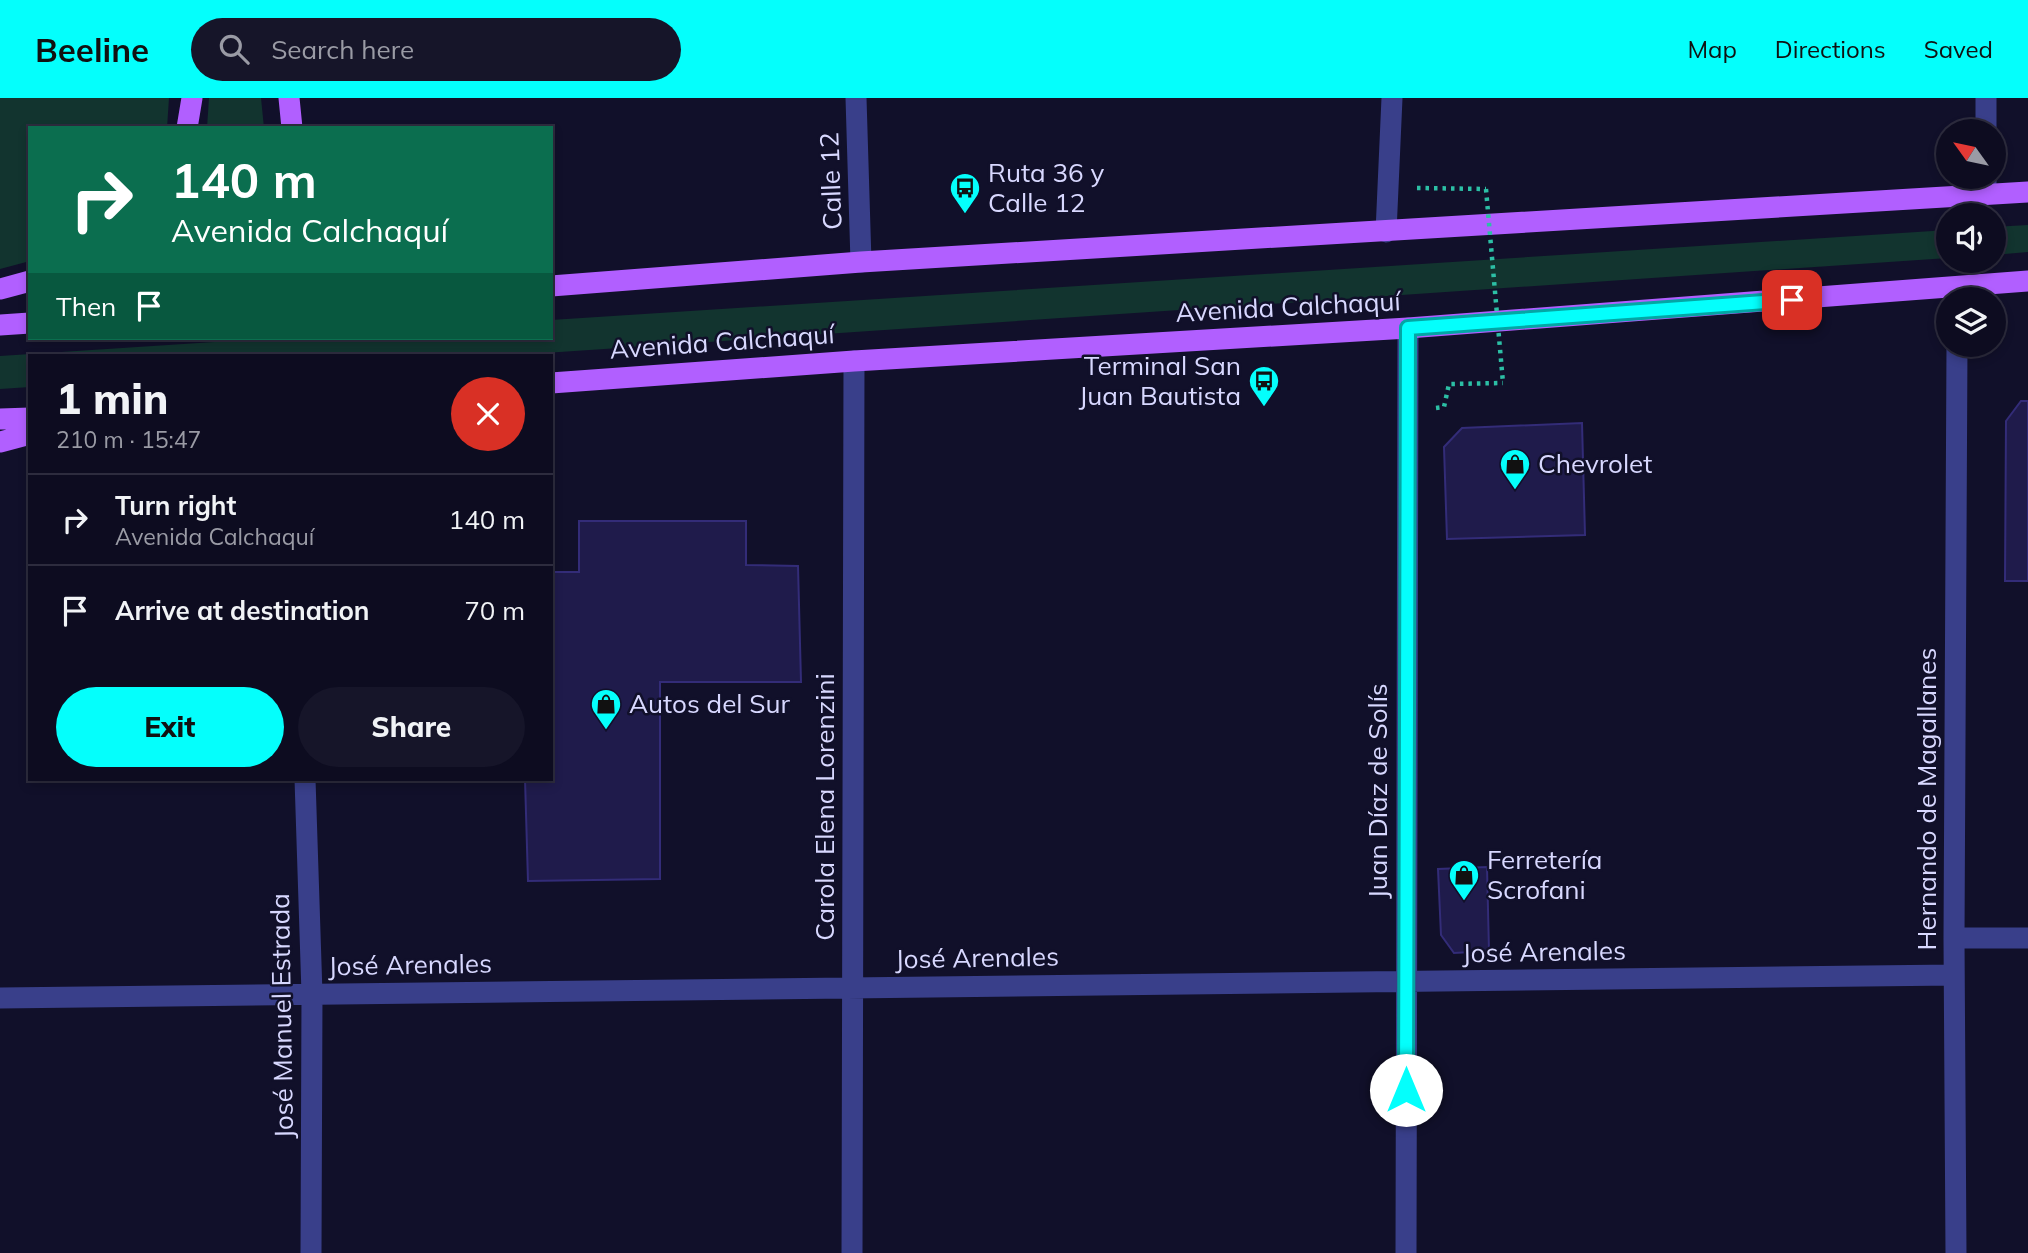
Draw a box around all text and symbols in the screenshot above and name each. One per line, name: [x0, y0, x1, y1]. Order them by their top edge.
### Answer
search box: [191, 18, 681, 81]
text: Beeline: [35, 29, 149, 70]
icon: search: [215, 30, 253, 68]
text: Search here: [271, 33, 414, 66]
text: Map: [1687, 34, 1737, 64]
text: Directions: [1775, 34, 1886, 64]
text: Saved: [1924, 34, 1993, 64]
north arrow: [1936, 119, 2006, 189]
map controls: [1936, 119, 2006, 357]
street label: Calle 12: [812, 132, 849, 230]
text: 140 m: [171, 149, 317, 210]
icon: right: [56, 154, 147, 245]
place label: Ruta 36 y Calle 12: [988, 156, 1104, 219]
bus stop icon: Ruta 36 y Calle 12: [948, 171, 982, 215]
button: sound: [1936, 203, 2006, 273]
text: Avenida Calchaquí: [171, 210, 448, 250]
pin: [1762, 270, 1822, 330]
icon: arrive: [1773, 281, 1811, 319]
street label: Avenida Calchaquí: [1175, 284, 1403, 329]
icon: arrive: [130, 287, 168, 325]
button: layers: [1936, 287, 2006, 357]
text: Then: [56, 290, 116, 323]
street label: Avenida Calchaquí: [608, 317, 837, 366]
place label: Terminal San Juan Bautista: [1079, 349, 1241, 412]
bus stop icon: Terminal San Juan Bautista: [1247, 364, 1281, 408]
text: 1 min: [56, 372, 169, 425]
button: close: [451, 377, 525, 451]
text: 210 m · 15:47: [56, 425, 201, 454]
shop icon: Chevrolet: [1498, 447, 1532, 491]
place label: Chevrolet: [1538, 447, 1652, 480]
text: Turn right: [115, 489, 236, 522]
icon: right: [56, 501, 94, 539]
text: 140 m: [449, 503, 525, 536]
text: Avenida Calchaquí: [115, 522, 314, 551]
icon: arrive: [56, 592, 94, 630]
text: Arrive at destination: [115, 594, 370, 627]
text: 70 m: [464, 594, 525, 627]
street label: Hernando de Magallanes: [1910, 648, 1943, 950]
street label: Carola Elena Lorenzini: [808, 673, 841, 941]
street label: Juan Díaz de Solís: [1361, 683, 1394, 899]
button: Exit: [56, 687, 284, 767]
button: Share: [298, 687, 525, 767]
shop icon: Autos del Sur: [589, 687, 623, 731]
place label: Autos del Sur: [629, 687, 791, 720]
place label: Ferretería Scrofani: [1487, 843, 1602, 906]
shop icon: Ferretería Scrofani: [1447, 858, 1481, 902]
street label: José Manuel Estrada: [263, 893, 300, 1139]
street label: José Arenales: [1462, 934, 1626, 969]
street label: José Arenales: [895, 940, 1059, 975]
street label: José Arenales: [328, 947, 492, 982]
position arrow: [1369, 1053, 1443, 1127]

